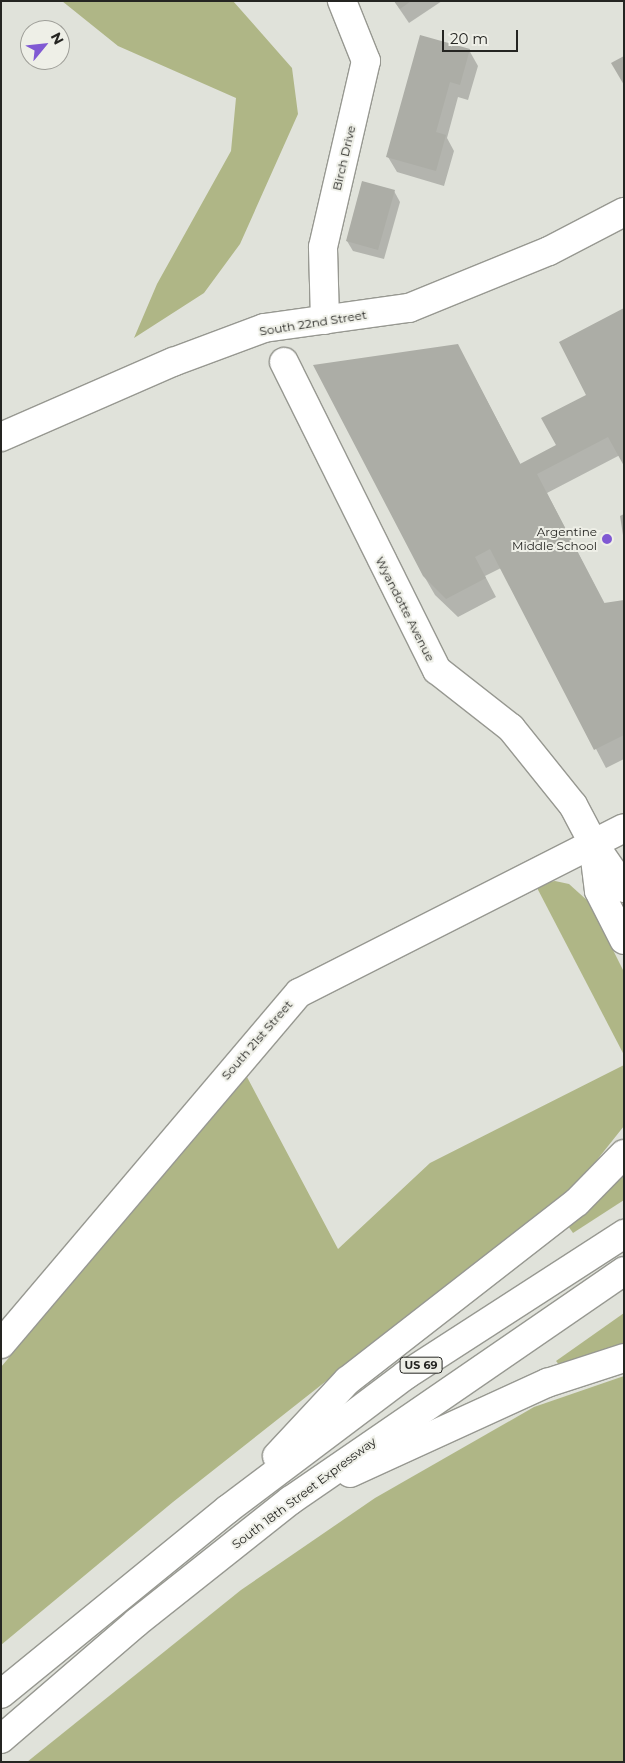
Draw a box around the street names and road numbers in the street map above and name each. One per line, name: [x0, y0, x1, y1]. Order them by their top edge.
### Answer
street label: Birch Drive: [330, 124, 358, 192]
street label: South 22nd Street: [258, 307, 368, 339]
street label: Wyandotte Avenue: [372, 554, 438, 664]
street label: South 21st Street: [219, 997, 295, 1083]
road number: US 69: [398, 1356, 444, 1374]
street label: South 18th Street Expressway: [229, 1434, 379, 1552]

